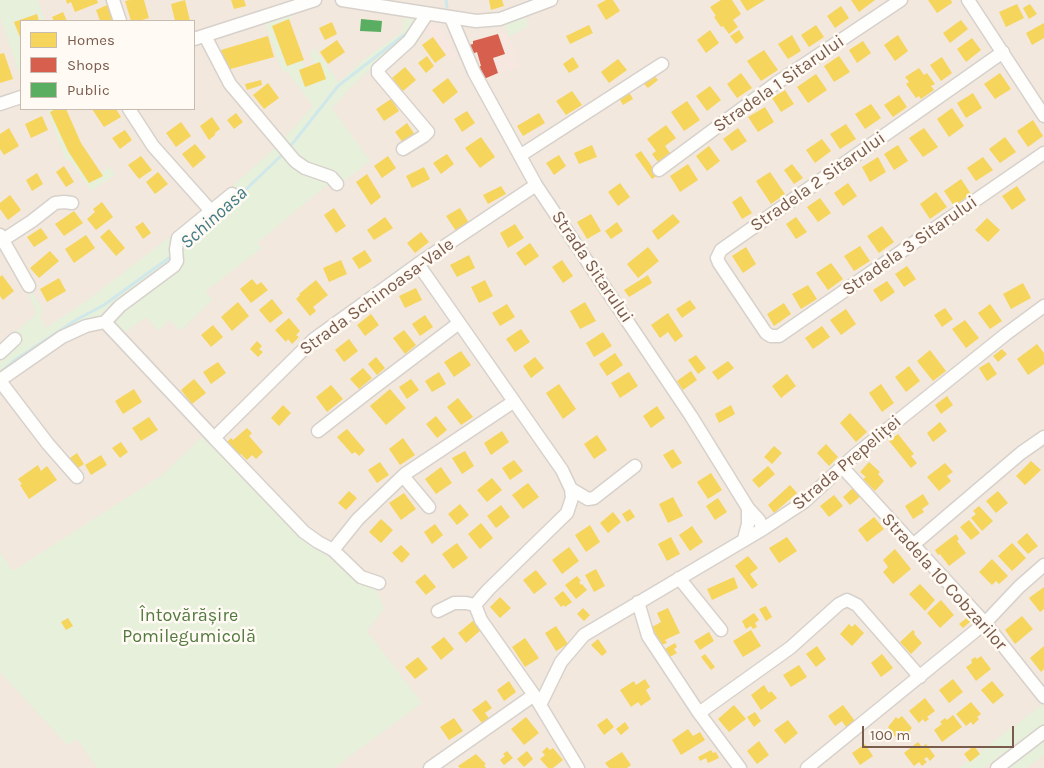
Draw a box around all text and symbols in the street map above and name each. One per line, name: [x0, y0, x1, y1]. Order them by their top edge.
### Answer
legend: [20, 20, 195, 110]
text: Homes: [67, 31, 115, 49]
street label: Stradela 1 Sitarului: [709, 31, 849, 137]
text: Shops: [67, 56, 110, 74]
text: Public: [67, 81, 110, 99]
street label: Stradela 2 Sitarului: [746, 127, 890, 237]
water label: Schinoasa: [176, 182, 252, 254]
street label: Stradela 3 Sitarului: [838, 191, 982, 301]
street label: Strada Sitarului: [547, 207, 637, 327]
street label: Strada Schinoasa-Vale: [296, 234, 458, 360]
street label: Strada Prepeliței: [788, 411, 906, 515]
street label: Stradela 10 Cobzarilor: [877, 509, 1011, 655]
park label: Întovărășire Pomilegumicolă: [122, 605, 256, 648]
scale bar: [864, 716, 1016, 748]
text: 100 m: [870, 726, 910, 744]

